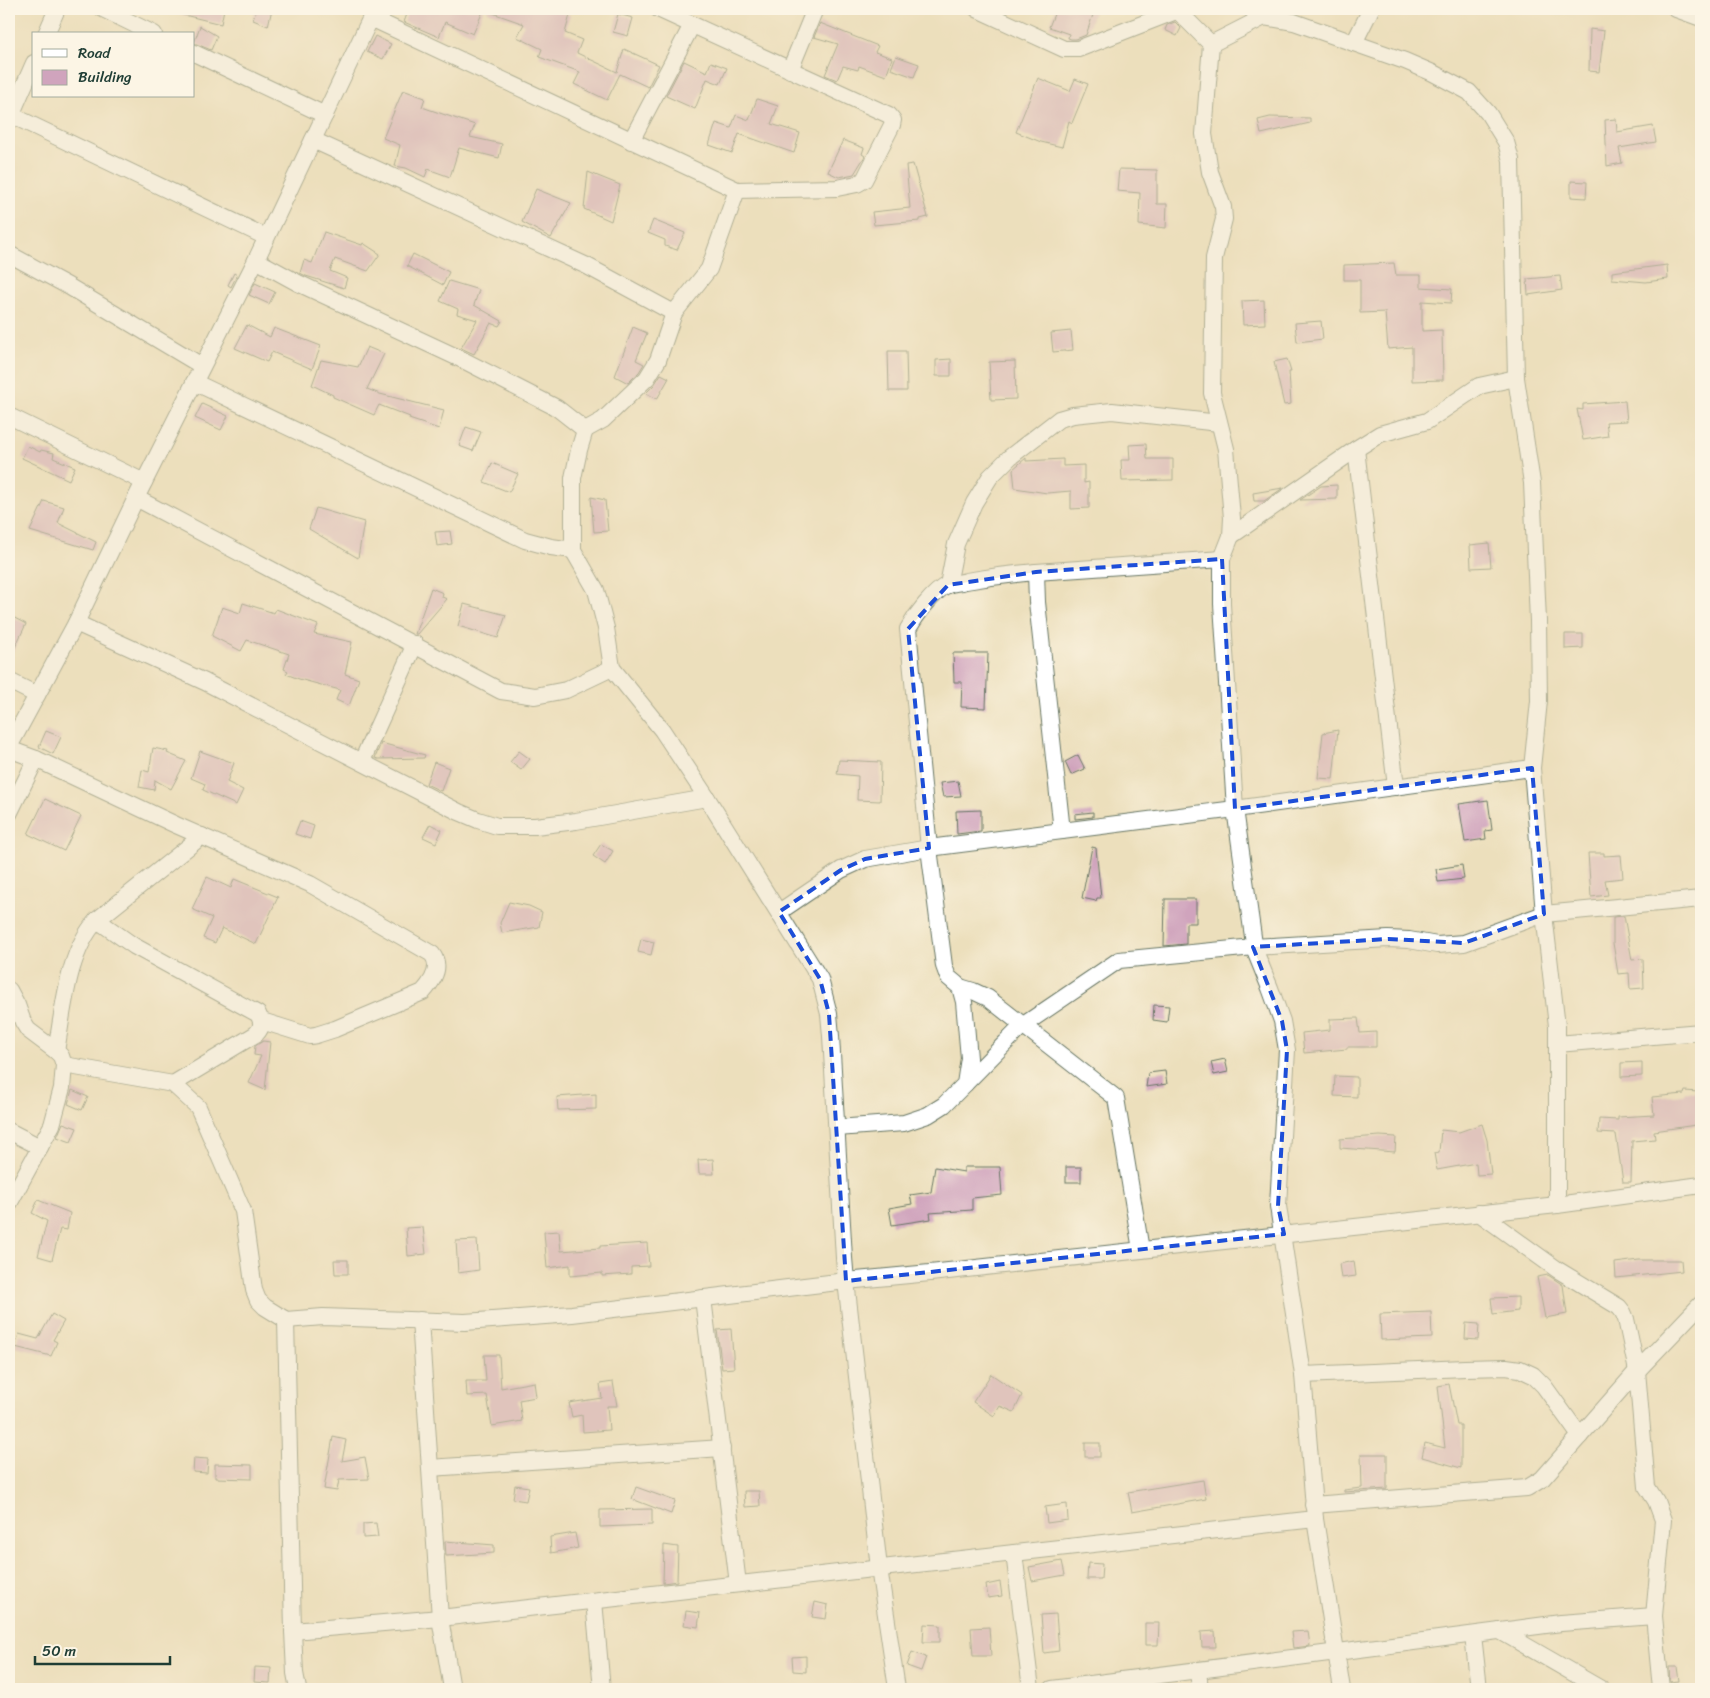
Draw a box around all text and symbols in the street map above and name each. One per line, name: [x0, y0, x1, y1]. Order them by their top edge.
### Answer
legend: [32, 32, 195, 98]
text: Road: [78, 40, 111, 66]
text: Building: [78, 64, 132, 90]
scale bar: [35, 1633, 170, 1665]
text: 50 m: [42, 1638, 77, 1664]

